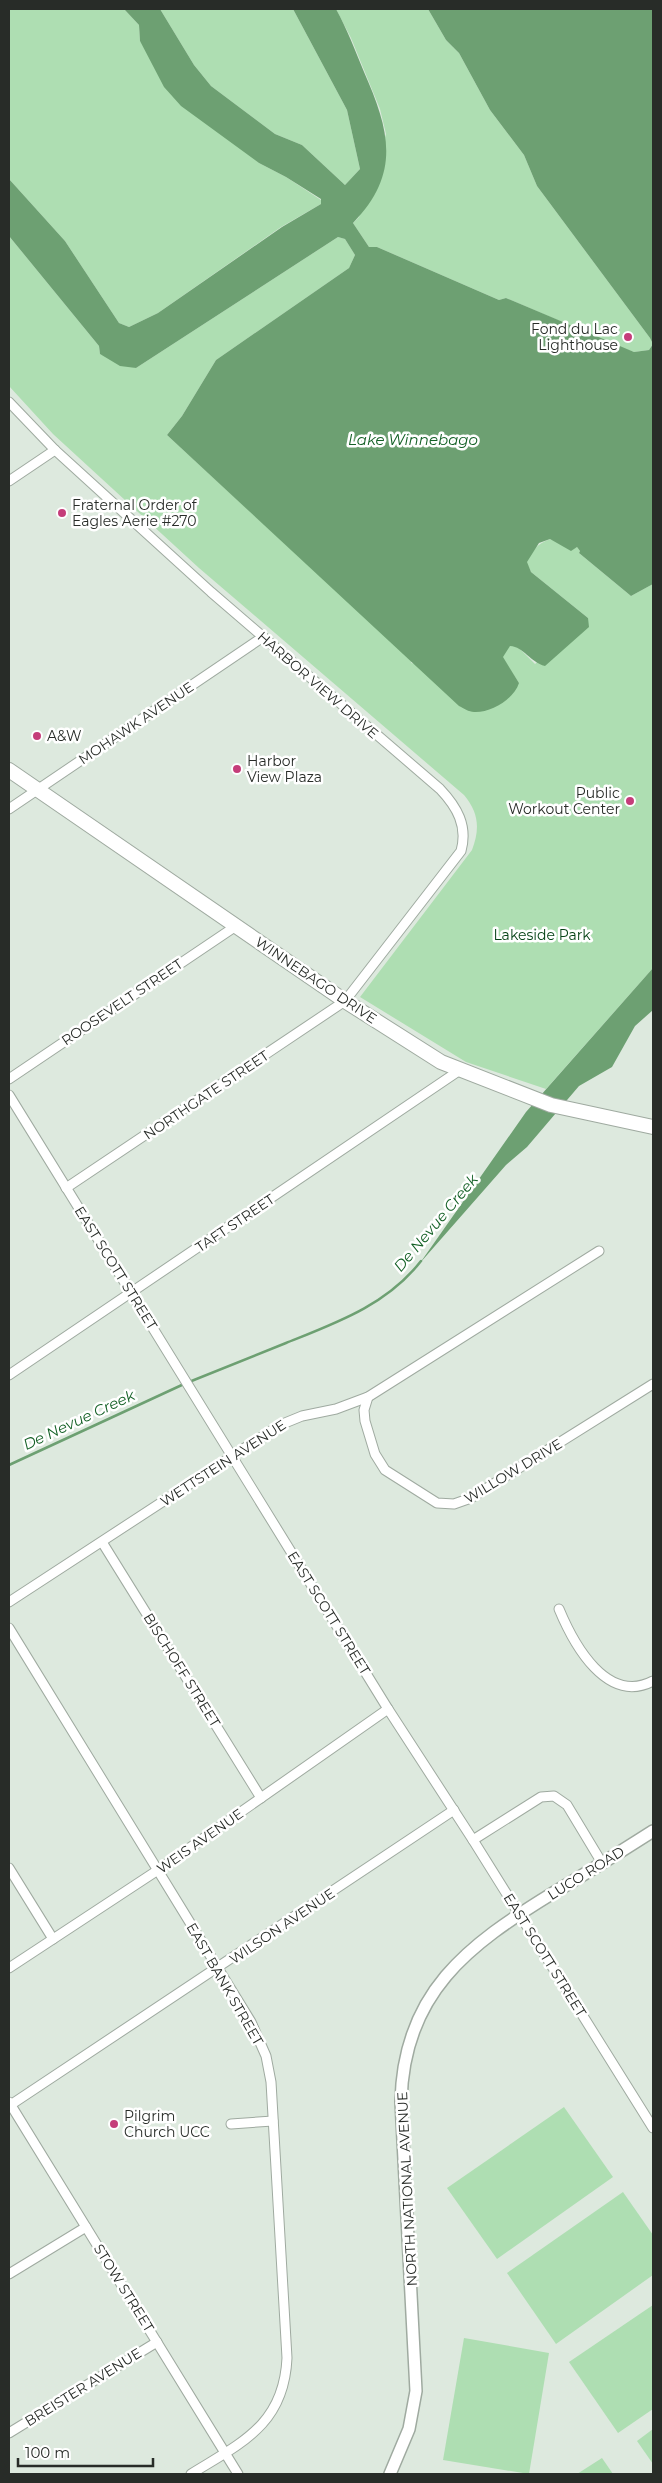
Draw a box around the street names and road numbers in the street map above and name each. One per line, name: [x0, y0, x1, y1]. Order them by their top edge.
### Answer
street label: HARBOR VIEW DRIVE: [254, 628, 382, 742]
street label: MOHAWK AVENUE: [75, 678, 197, 768]
street label: WINNEBAGO DRIVE: [252, 933, 380, 1027]
street label: ROOSEVELT STREET: [58, 955, 186, 1049]
street label: NORTHGATE STREET: [140, 1046, 272, 1144]
street label: TAFT STREET: [192, 1190, 278, 1256]
street label: EAST SCOTT STREET: [71, 1203, 161, 1333]
street label: WETTSTEIN AVENUE: [157, 1416, 289, 1510]
street label: WILLOW DRIVE: [461, 1435, 565, 1507]
street label: EAST SCOTT STREET: [284, 1548, 374, 1678]
street label: BISCHOFF STREET: [140, 1610, 224, 1730]
street label: WEIS AVENUE: [153, 1805, 247, 1877]
street label: LUCO ROAD: [544, 1842, 628, 1904]
street label: WILSON AVENUE: [226, 1884, 338, 1968]
street label: EAST SCOTT STREET: [500, 1890, 590, 2020]
street label: EAST BANK STREET: [183, 1920, 267, 2048]
street label: NORTH NATIONAL AVENUE: [393, 2091, 421, 2287]
street label: STOW STREET: [90, 2241, 158, 2335]
street label: BREISTER AVENUE: [21, 2344, 145, 2430]

